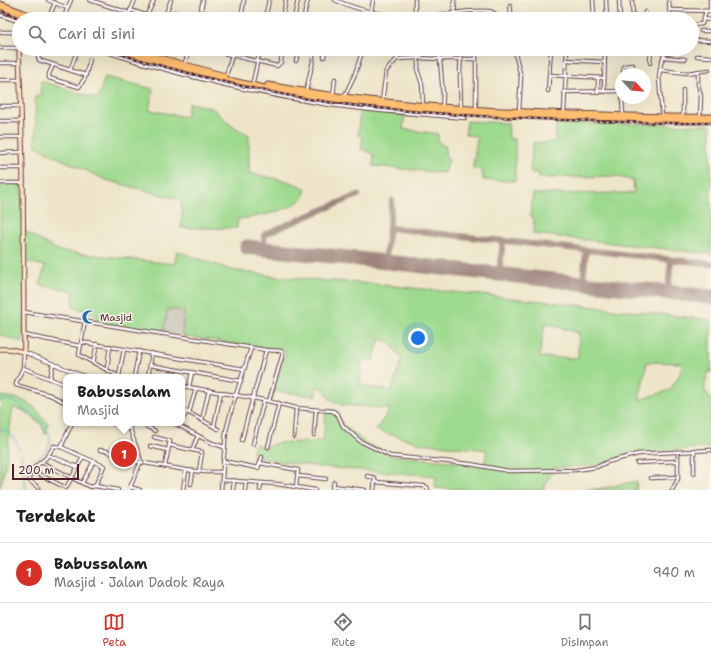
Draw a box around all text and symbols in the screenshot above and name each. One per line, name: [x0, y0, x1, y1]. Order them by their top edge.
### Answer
search box: [12, 12, 699, 56]
icon: search: [26, 23, 48, 45]
text: Cari di sini: [58, 24, 135, 44]
north arrow: [615, 68, 651, 104]
mosque icon: Masjid: [81, 309, 97, 325]
place label: Masjid: [100, 311, 133, 324]
your location: [408, 328, 428, 348]
popup: [63, 374, 185, 426]
text: Babussalam: [77, 382, 171, 402]
text: Masjid: [77, 402, 119, 419]
pin: 1: [111, 439, 137, 469]
scale bar: [12, 462, 79, 481]
text: 200 m: [18, 463, 54, 478]
text: Terdekat: [16, 505, 96, 527]
text: Babussalam: [54, 554, 147, 574]
text: 1: [26, 564, 32, 581]
text: 940 m: [653, 564, 695, 581]
text: Masjid · Jalan Dadok Raya: [54, 574, 225, 591]
tab: Peta: [103, 611, 126, 650]
tab: Rute: [331, 611, 356, 650]
tab: Disimpan: [561, 611, 608, 650]

